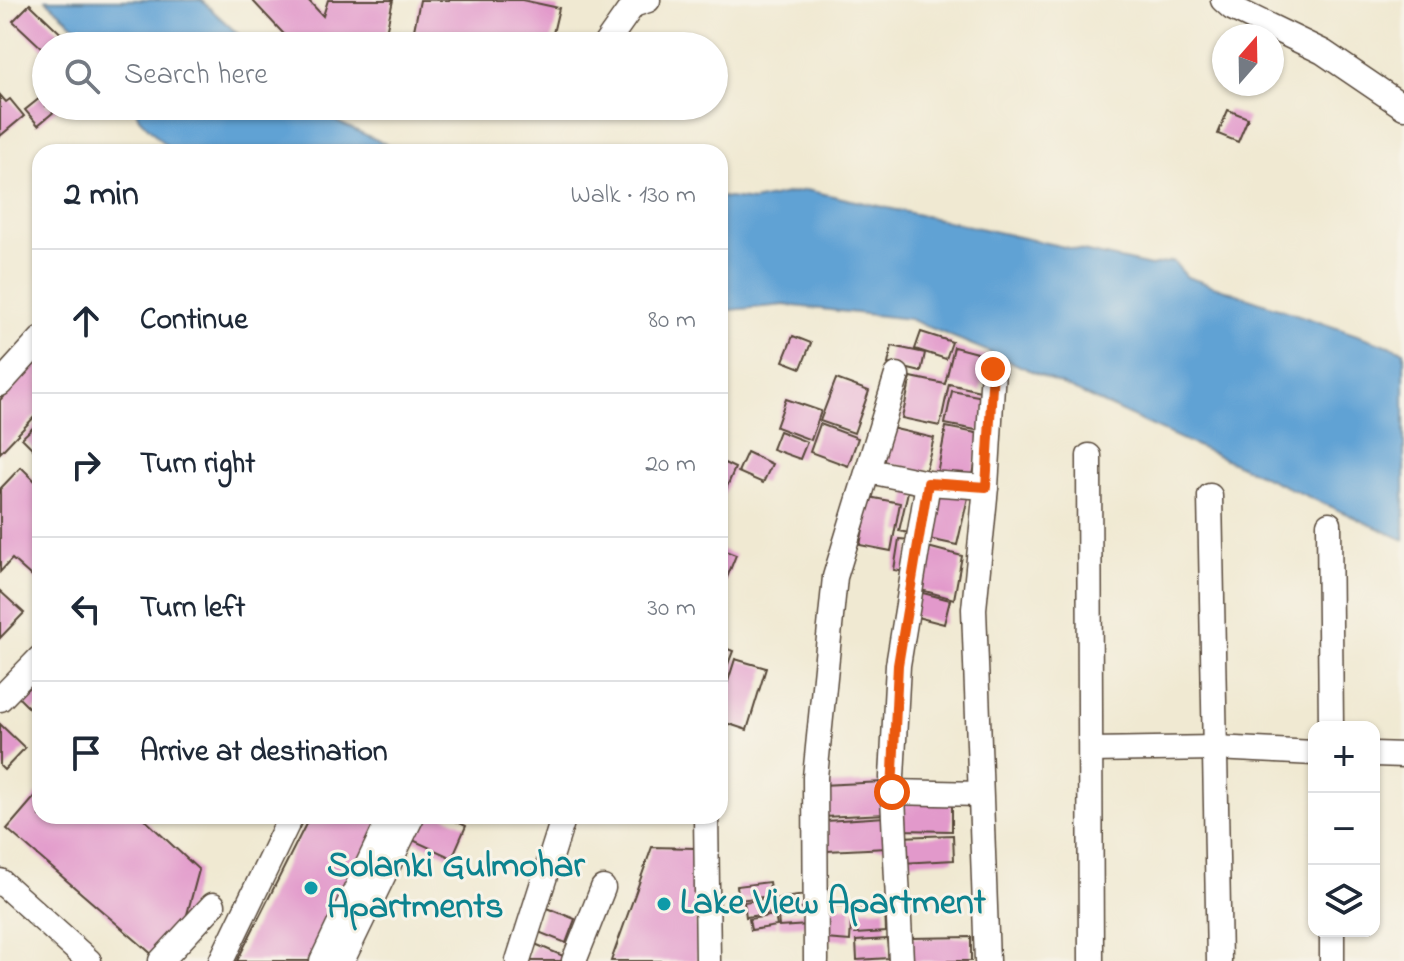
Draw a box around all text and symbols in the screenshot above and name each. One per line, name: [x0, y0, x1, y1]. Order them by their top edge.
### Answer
north arrow: [1212, 24, 1284, 96]
search box: [32, 32, 728, 120]
icon: search: [60, 54, 104, 98]
text: Search here: [124, 54, 268, 98]
text: 2 min: [64, 171, 139, 221]
text: Walk · 130 m: [571, 177, 696, 215]
icon: ahead: [64, 299, 108, 343]
text: Continue: [140, 299, 248, 343]
text: 80 m: [648, 302, 696, 340]
route end: [975, 351, 1011, 387]
icon: right: [64, 443, 108, 487]
text: Turn right: [140, 443, 255, 487]
text: 20 m: [645, 446, 696, 484]
icon: left: [64, 587, 108, 631]
text: Turn left: [140, 587, 245, 631]
text: 30 m: [647, 590, 696, 628]
map controls: [1308, 721, 1380, 937]
button: +: [1308, 721, 1380, 793]
icon: arrive: [64, 731, 108, 775]
text: Arrive at destination: [140, 731, 388, 775]
route start: [874, 774, 910, 810]
button: −: [1308, 793, 1380, 865]
place label: Solanki Gulmohar Apartments: [327, 841, 585, 935]
button: layers: [1308, 865, 1380, 937]
place label: Lake View Apartment: [680, 878, 987, 931]
marker: Solanki Gulmohar Apartments: [302, 879, 320, 897]
marker: Lake View Apartment: [655, 895, 673, 913]

